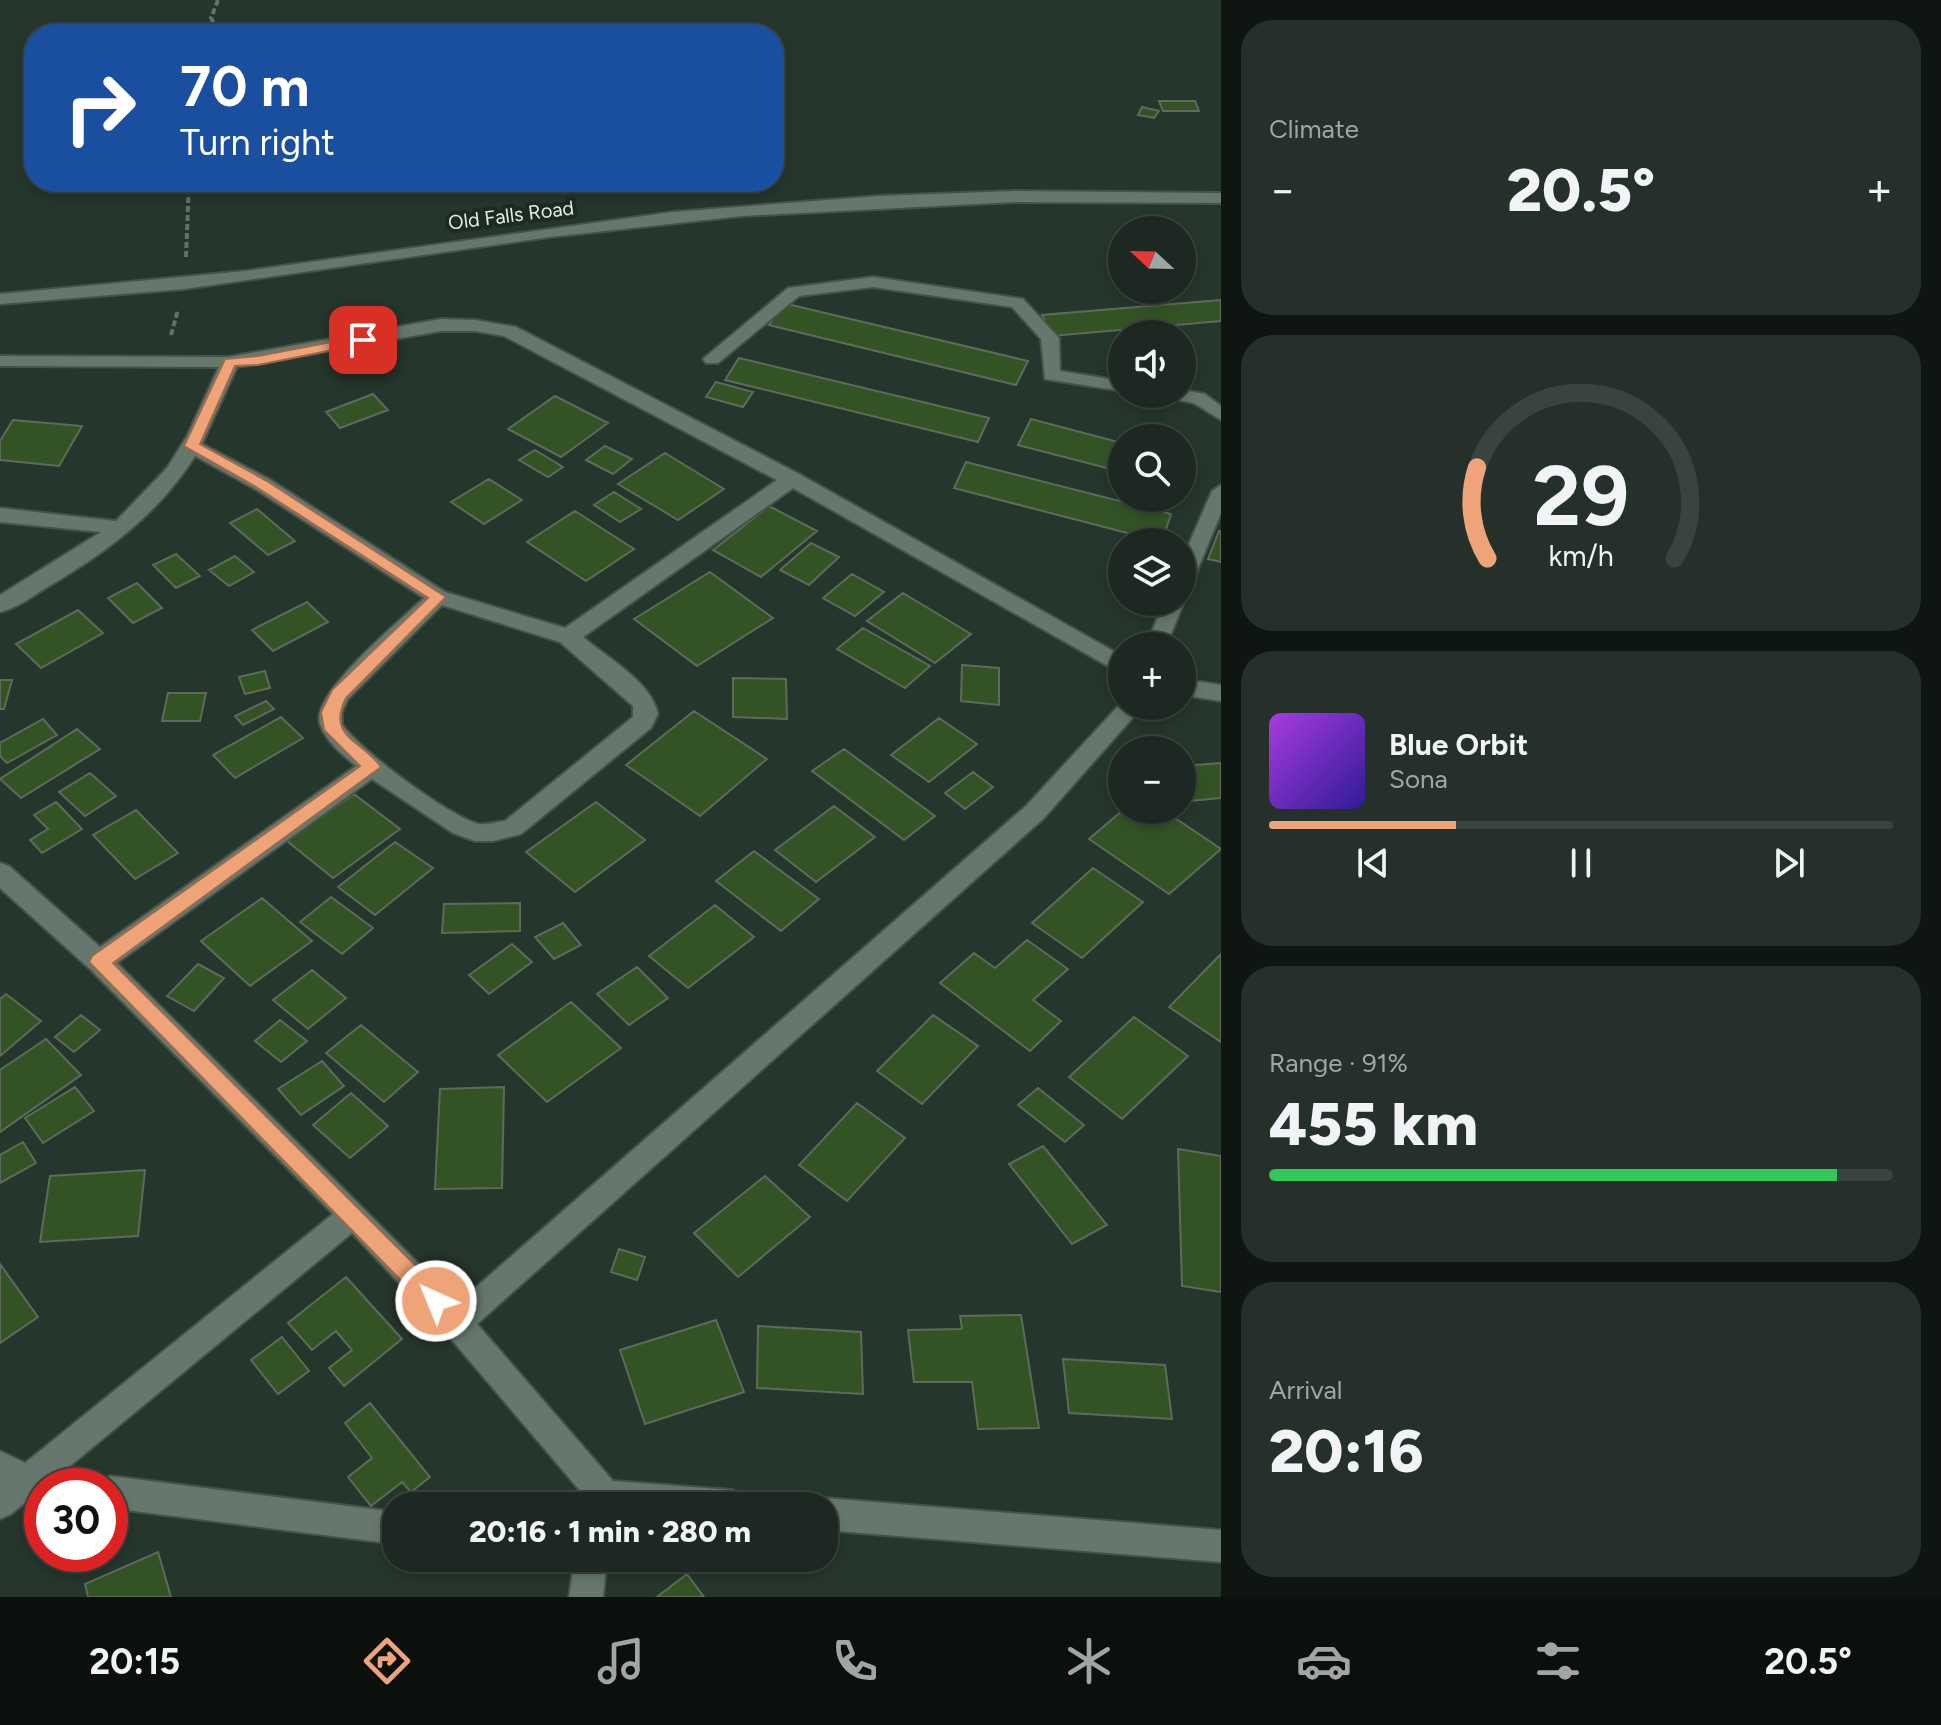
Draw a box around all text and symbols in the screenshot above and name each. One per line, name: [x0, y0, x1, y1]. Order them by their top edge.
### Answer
text: 70 m: [180, 53, 310, 120]
icon: right: [48, 56, 152, 160]
text: Climate: [1269, 113, 1359, 145]
text: Turn right: [180, 121, 335, 164]
text: 20.5°: [1507, 154, 1655, 226]
text: −: [1269, 163, 1296, 216]
text: +: [1866, 163, 1893, 216]
street label: Old Falls Road: [447, 195, 575, 235]
north arrow: [1108, 216, 1196, 304]
map controls: [1108, 216, 1196, 824]
pin: [329, 306, 397, 374]
icon: arrive: [341, 318, 385, 362]
button: sound: [1108, 320, 1196, 408]
button: search: [1108, 424, 1196, 512]
text: 29: [1533, 446, 1629, 546]
button: layers: [1108, 528, 1196, 616]
text: km/h: [1548, 539, 1614, 573]
button: +: [1108, 632, 1196, 720]
text: Blue Orbit: [1389, 726, 1528, 763]
button: −: [1108, 736, 1196, 824]
text: Sona: [1389, 763, 1448, 795]
icon: previous: [1351, 841, 1395, 885]
icon: pause: [1559, 841, 1603, 885]
icon: next: [1767, 841, 1811, 885]
text: Range · 91%: [1269, 1047, 1408, 1079]
text: 455 km: [1269, 1088, 1478, 1160]
position arrow: [394, 1259, 478, 1343]
text: Arrival: [1269, 1374, 1342, 1406]
text: 20:16: [1269, 1415, 1424, 1487]
speed limit sign: 30: [24, 1468, 128, 1572]
text: 20:16 · 1 min · 280 m: [469, 1513, 751, 1550]
icon: directions: [359, 1633, 415, 1689]
icon: music: [593, 1633, 649, 1689]
icon: phone: [827, 1633, 883, 1689]
icon: climate: [1061, 1633, 1117, 1689]
icon: car: [1296, 1633, 1352, 1689]
icon: filters: [1530, 1633, 1586, 1689]
text: 20:15: [89, 1640, 180, 1683]
text: 20.5°: [1764, 1640, 1852, 1683]

